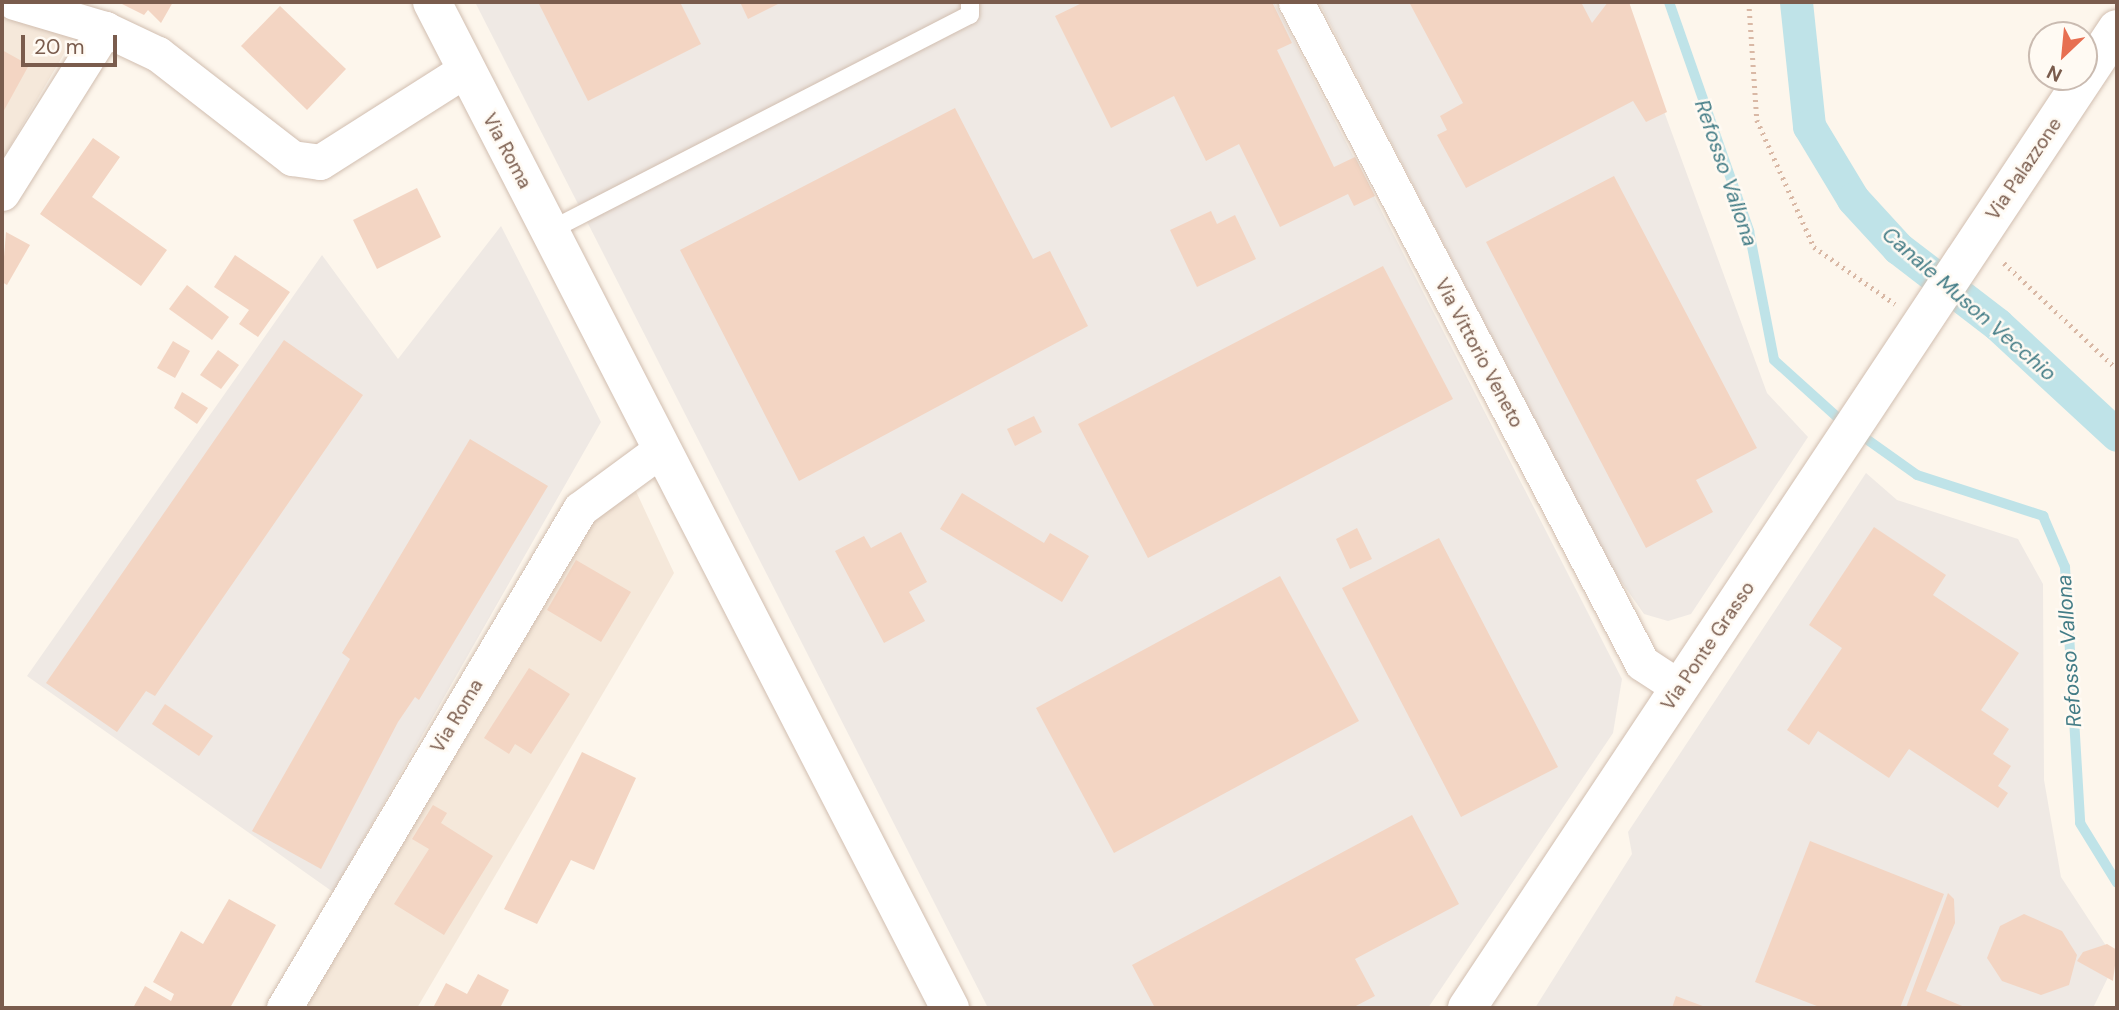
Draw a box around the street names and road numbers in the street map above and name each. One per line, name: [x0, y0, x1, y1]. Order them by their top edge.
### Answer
street label: Via Roma: [478, 109, 536, 193]
street label: Via Palazzone: [1981, 113, 2067, 225]
street label: Via Vittorio Veneto: [1430, 274, 1528, 432]
street label: Via Ponte Grasso: [1656, 577, 1760, 715]
street label: Via Roma: [426, 675, 488, 757]

